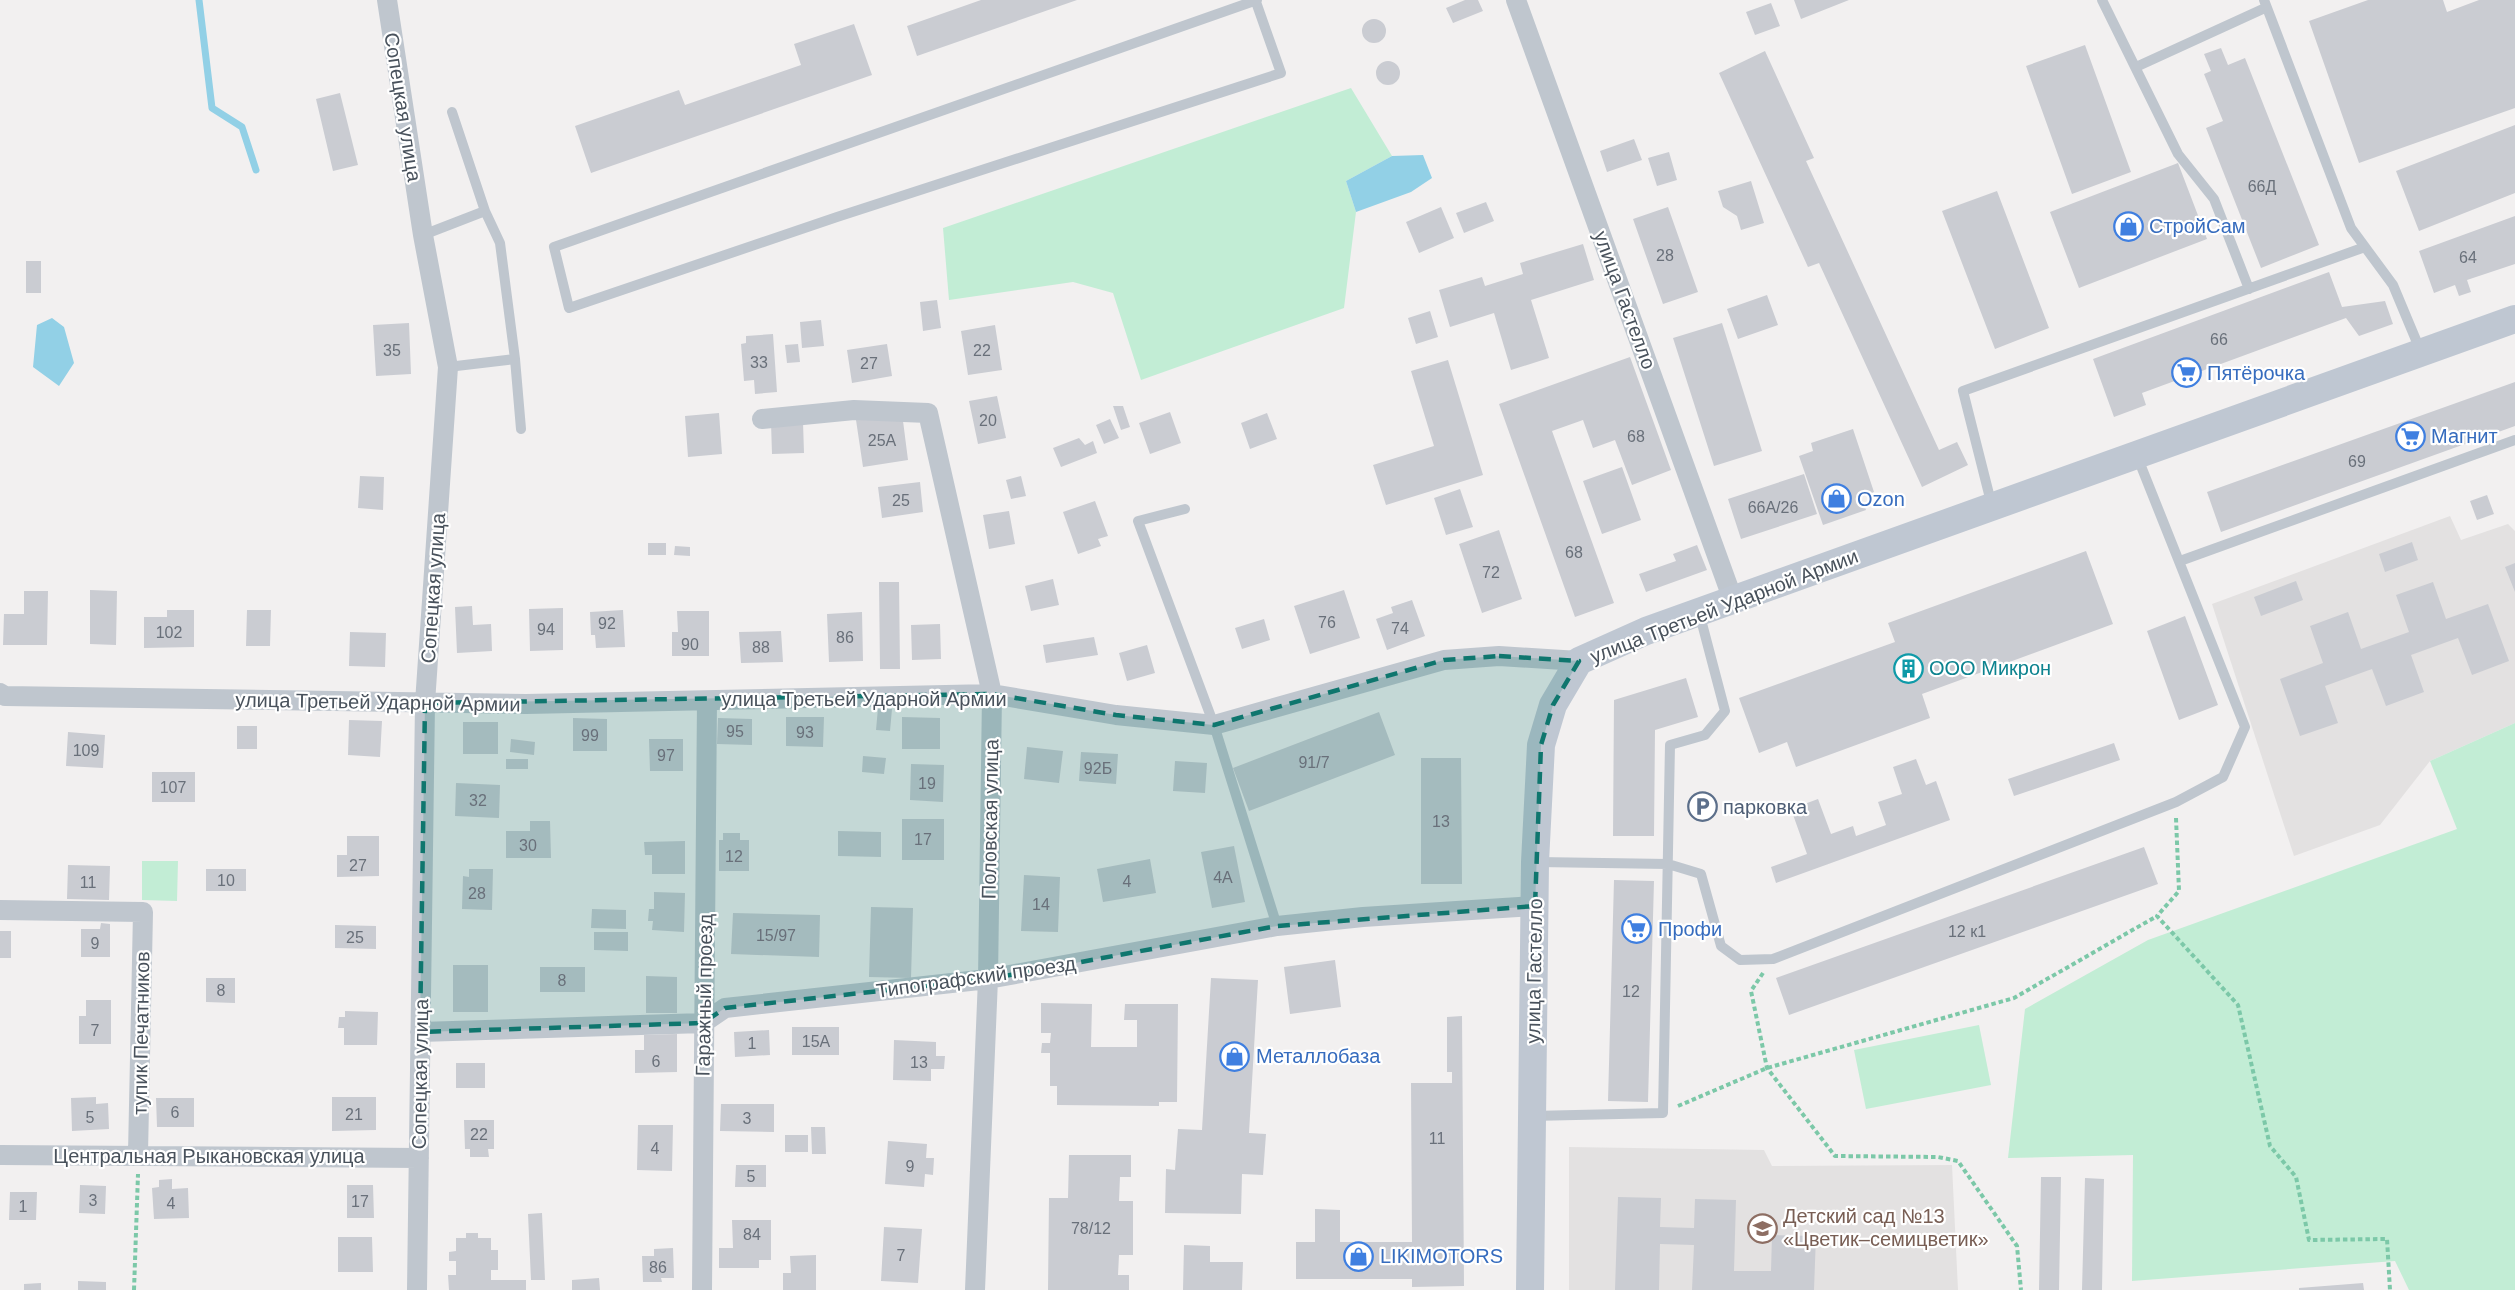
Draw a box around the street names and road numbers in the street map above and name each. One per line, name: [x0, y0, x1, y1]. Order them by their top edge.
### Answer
street label: Сопецкая улица: [380, 31, 426, 184]
street label: улица Гастелло: [1590, 228, 1660, 372]
street label: Сопецкая улица: [417, 511, 449, 664]
street label: улица Третьей Ударной Армии: [1587, 545, 1861, 667]
street label: улица Третьей Ударной Армии: [721, 688, 1007, 710]
street label: улица Третьей Ударной Армии: [235, 689, 521, 715]
street label: Половская улица: [978, 738, 1002, 899]
street label: улица Гастелло: [1522, 898, 1546, 1044]
street label: Гаражный проезд: [692, 913, 716, 1077]
street label: тупик Печатников: [129, 951, 153, 1115]
street label: Типографский проезд: [875, 952, 1078, 1002]
street label: Сопецкая улица: [408, 998, 432, 1150]
street label: Центральная Рыкановская улица: [53, 1145, 366, 1167]

